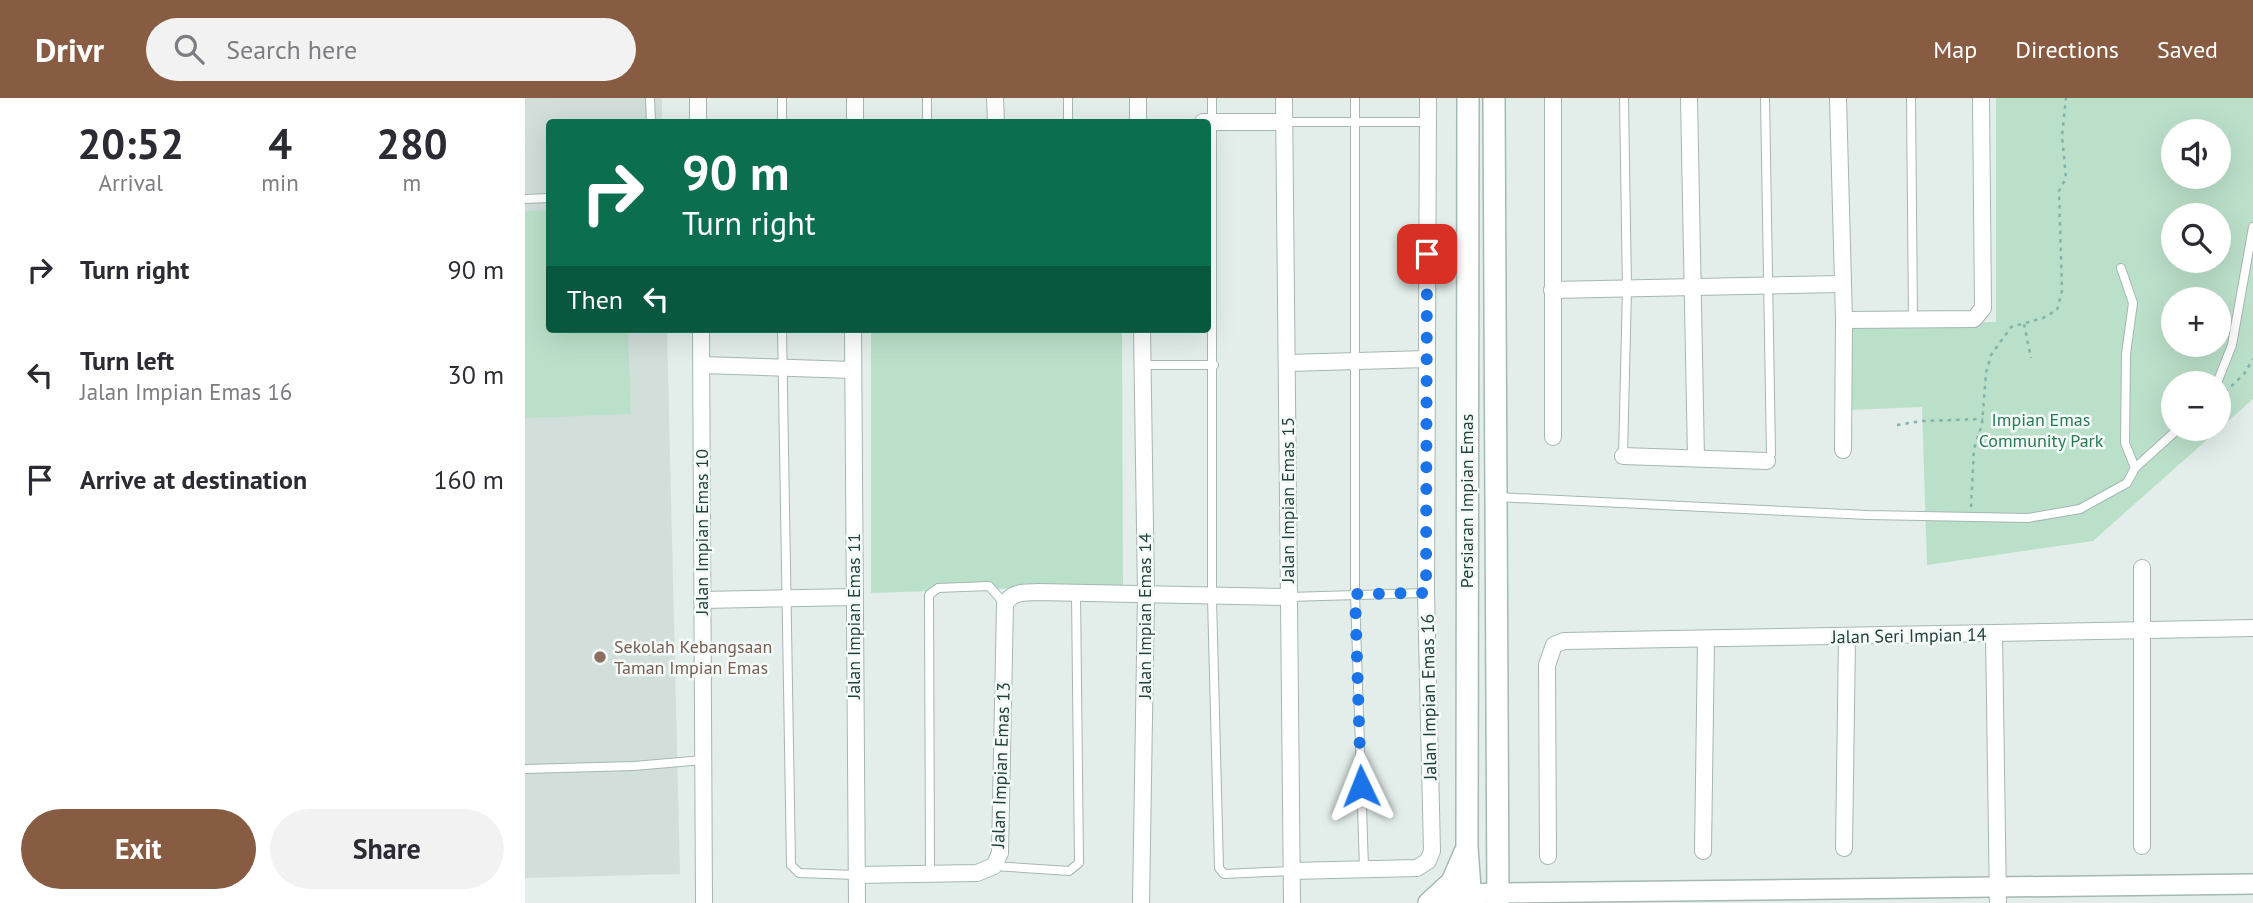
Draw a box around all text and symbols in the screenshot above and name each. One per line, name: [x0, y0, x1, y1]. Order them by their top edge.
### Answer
search box: [146, 18, 636, 81]
text: Drivr: [35, 28, 104, 71]
icon: search: [170, 30, 208, 68]
text: Search here: [226, 33, 357, 66]
text: Map: [1933, 34, 1977, 65]
text: Directions: [2015, 34, 2119, 65]
text: Saved: [2157, 34, 2218, 65]
text: 20:52: [77, 116, 184, 171]
text: 4: [268, 116, 292, 171]
text: 280: [376, 116, 448, 171]
map controls: [2161, 119, 2231, 441]
button: sound: [2161, 119, 2231, 189]
text: 90 m: [682, 140, 789, 204]
icon: right: [567, 147, 658, 238]
text: Arrival: [98, 168, 163, 197]
text: min: [261, 168, 299, 197]
text: m: [403, 168, 421, 197]
text: Turn right: [682, 202, 816, 244]
button: search: [2161, 203, 2231, 273]
pin: [1397, 224, 1457, 284]
icon: arrive: [1408, 235, 1446, 273]
icon: right: [21, 251, 59, 289]
text: Turn right: [80, 253, 189, 286]
text: 90 m: [448, 253, 504, 286]
icon: left: [637, 280, 675, 318]
text: Then: [567, 283, 623, 316]
button: +: [2161, 287, 2231, 357]
text: Turn left: [80, 344, 174, 377]
icon: left: [21, 356, 59, 394]
text: 30 m: [448, 358, 504, 391]
button: −: [2161, 371, 2231, 441]
text: Jalan Impian Emas 16: [80, 377, 292, 406]
park label: Impian Emas Community Park: [1979, 408, 2104, 452]
street label: Persiaran Impian Emas: [1455, 414, 1478, 588]
street label: Jalan Impian Emas 15: [1276, 417, 1299, 584]
street label: Jalan Impian Emas 10: [690, 449, 713, 616]
icon: arrive: [21, 461, 59, 499]
text: Arrive at destination: [80, 463, 307, 496]
text: 160 m: [433, 463, 504, 496]
street label: Jalan Impian Emas 11: [842, 533, 865, 700]
street label: Jalan Impian Emas 14: [1133, 533, 1156, 700]
street label: Jalan Impian Emas 16: [1416, 614, 1441, 781]
street label: Jalan Seri Impian 14: [1830, 623, 1987, 648]
place label: Sekolah Kebangsaan Taman Impian Emas: [614, 635, 772, 679]
marker: Sekolah Kebangsaan Taman Impian Emas: [592, 649, 608, 665]
street label: Jalan Impian Emas 13: [986, 682, 1015, 849]
position arrow: [1324, 749, 1398, 823]
button: Exit: [21, 809, 256, 889]
button: Share: [270, 809, 504, 889]

